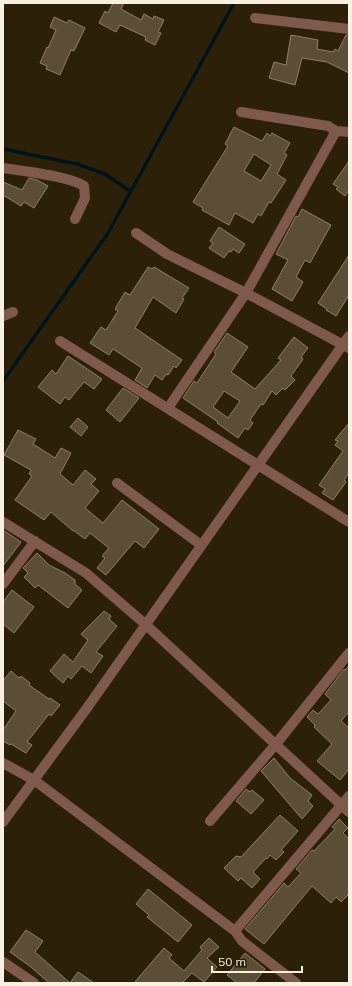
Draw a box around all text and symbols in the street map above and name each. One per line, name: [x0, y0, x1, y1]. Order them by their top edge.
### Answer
scale bar: [212, 948, 302, 974]
text: 50 m: [218, 954, 246, 969]

